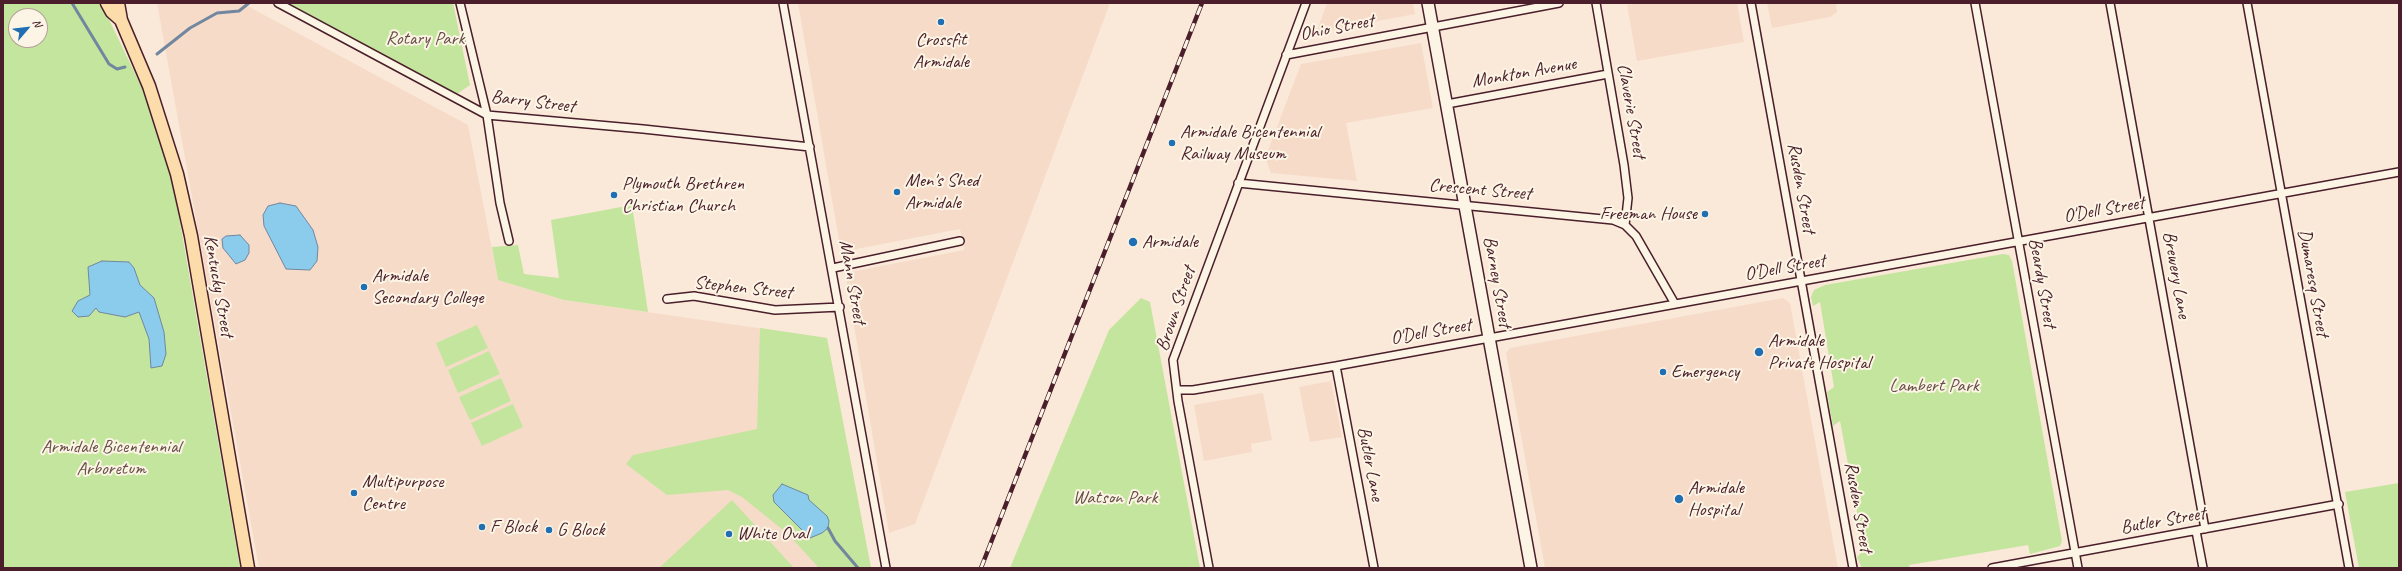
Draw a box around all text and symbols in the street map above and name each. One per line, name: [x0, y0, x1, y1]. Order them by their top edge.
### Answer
north arrow: [8, 8, 48, 48]
street label: Ohio Street: [1298, 10, 1376, 46]
text: N: [30, 17, 45, 29]
marker: Crossfit Armidale: [936, 17, 946, 27]
park label: Rotary Park: [386, 28, 464, 50]
place label: Crossfit Armidale: [913, 29, 969, 73]
street label: Monkton Avenue: [1470, 53, 1578, 93]
street label: Claverie Street: [1611, 62, 1651, 160]
street label: Barry Street: [490, 86, 576, 118]
place label: Armidale Bicentennial Railway Museum: [1180, 121, 1319, 165]
marker: Armidale Bicentennial Railway Museum: [1167, 138, 1177, 148]
street label: Rusden Street: [1782, 141, 1820, 235]
place label: Men's Shed Armidale: [905, 170, 979, 214]
place label: Plymouth Brethren Christian Church: [622, 173, 744, 217]
street label: Crescent Street: [1428, 174, 1532, 206]
marker: Men's Shed Armidale: [892, 187, 902, 197]
marker: Plymouth Brethren Christian Church: [609, 190, 619, 200]
street label: O'Dell Street: [2062, 192, 2146, 228]
place label: Freeman House: [1600, 203, 1697, 225]
marker: Freeman House: [1700, 209, 1710, 219]
street label: Dumaresq Street: [2292, 227, 2334, 339]
street label: Brewery Lane: [2157, 230, 2195, 320]
place label: Armidale: [1142, 231, 1198, 253]
street label: Kentucky Street: [198, 233, 238, 339]
street label: Barney Street: [1478, 235, 1516, 329]
marker: Armidale: [1127, 236, 1139, 248]
street label: Beardy Street: [2023, 236, 2061, 330]
street label: Mann Street: [833, 238, 871, 326]
street label: O'Dell Street: [1743, 250, 1827, 286]
street label: Brown Street: [1151, 264, 1201, 354]
place label: Armidale Secondary College: [372, 265, 483, 309]
street label: Stephen Street: [693, 272, 793, 304]
marker: Armidale Secondary College: [359, 282, 369, 292]
street label: O'Dell Street: [1389, 314, 1473, 350]
place label: Armidale Private Hospital: [1768, 330, 1870, 374]
marker: Armidale Private Hospital: [1753, 346, 1765, 358]
place label: Emergency: [1671, 361, 1739, 383]
marker: Emergency: [1658, 367, 1668, 377]
park label: Lambert Park: [1889, 375, 1979, 397]
street label: Butler Lane: [1352, 425, 1388, 503]
park label: Armidale Bicentennial Arboretum: [41, 436, 181, 480]
street label: Rusden Street: [1839, 460, 1877, 554]
place label: Multipurpose Centre: [362, 471, 443, 515]
place label: Armidale Hospital: [1688, 477, 1744, 521]
park label: Watson Park: [1073, 487, 1157, 509]
marker: Multipurpose Centre: [349, 488, 359, 498]
marker: Armidale Hospital: [1673, 493, 1685, 505]
street label: Butler Street: [2119, 502, 2207, 540]
place label: F Block: [490, 516, 537, 538]
place label: G Block: [557, 519, 604, 541]
marker: F Block: [477, 522, 487, 532]
place label: White Oval: [737, 523, 808, 545]
marker: G Block: [544, 525, 554, 535]
marker: White Oval: [724, 529, 734, 539]

